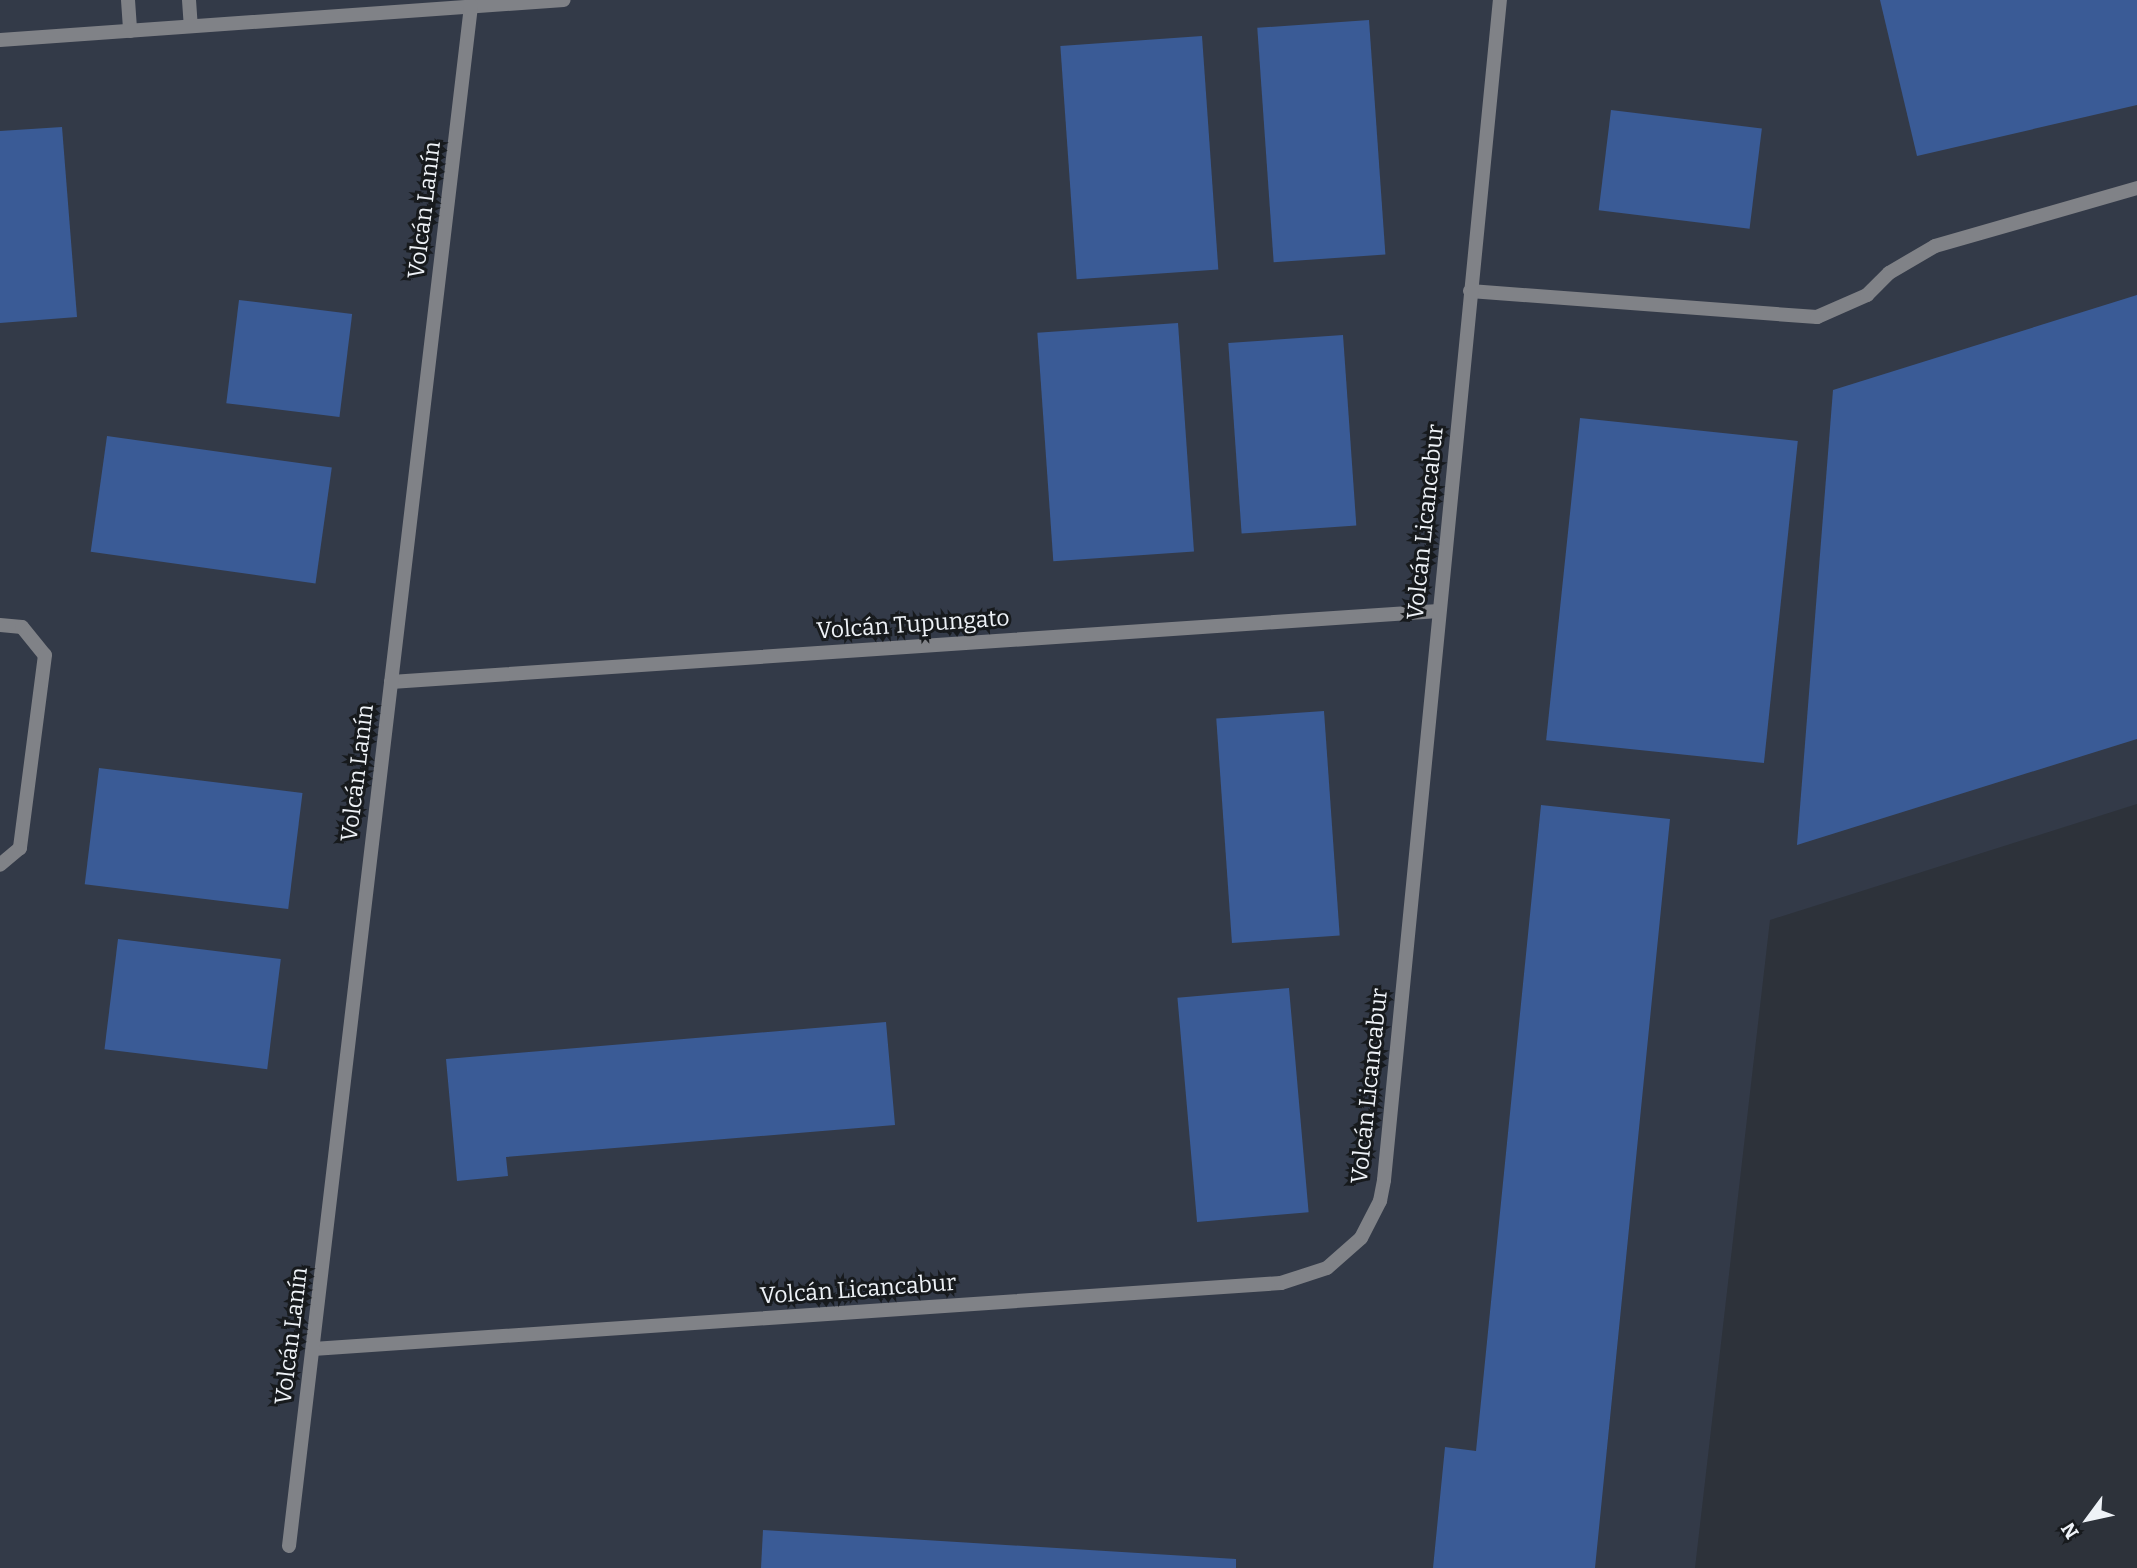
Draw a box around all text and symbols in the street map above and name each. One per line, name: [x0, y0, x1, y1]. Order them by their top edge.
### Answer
street label: Volcán Lanín: [402, 140, 446, 280]
street label: Volcán Licancabur: [1401, 423, 1449, 621]
street label: Volcán Tupungato: [816, 603, 1010, 645]
street label: Volcán Lanín: [335, 703, 379, 843]
street label: Volcán Licancabur: [1345, 987, 1393, 1185]
street label: Volcán Lanín: [269, 1266, 313, 1406]
street label: Volcán Licancabur: [759, 1268, 957, 1310]
north arrow: [2053, 1484, 2123, 1554]
text: N: [2056, 1518, 2084, 1543]

